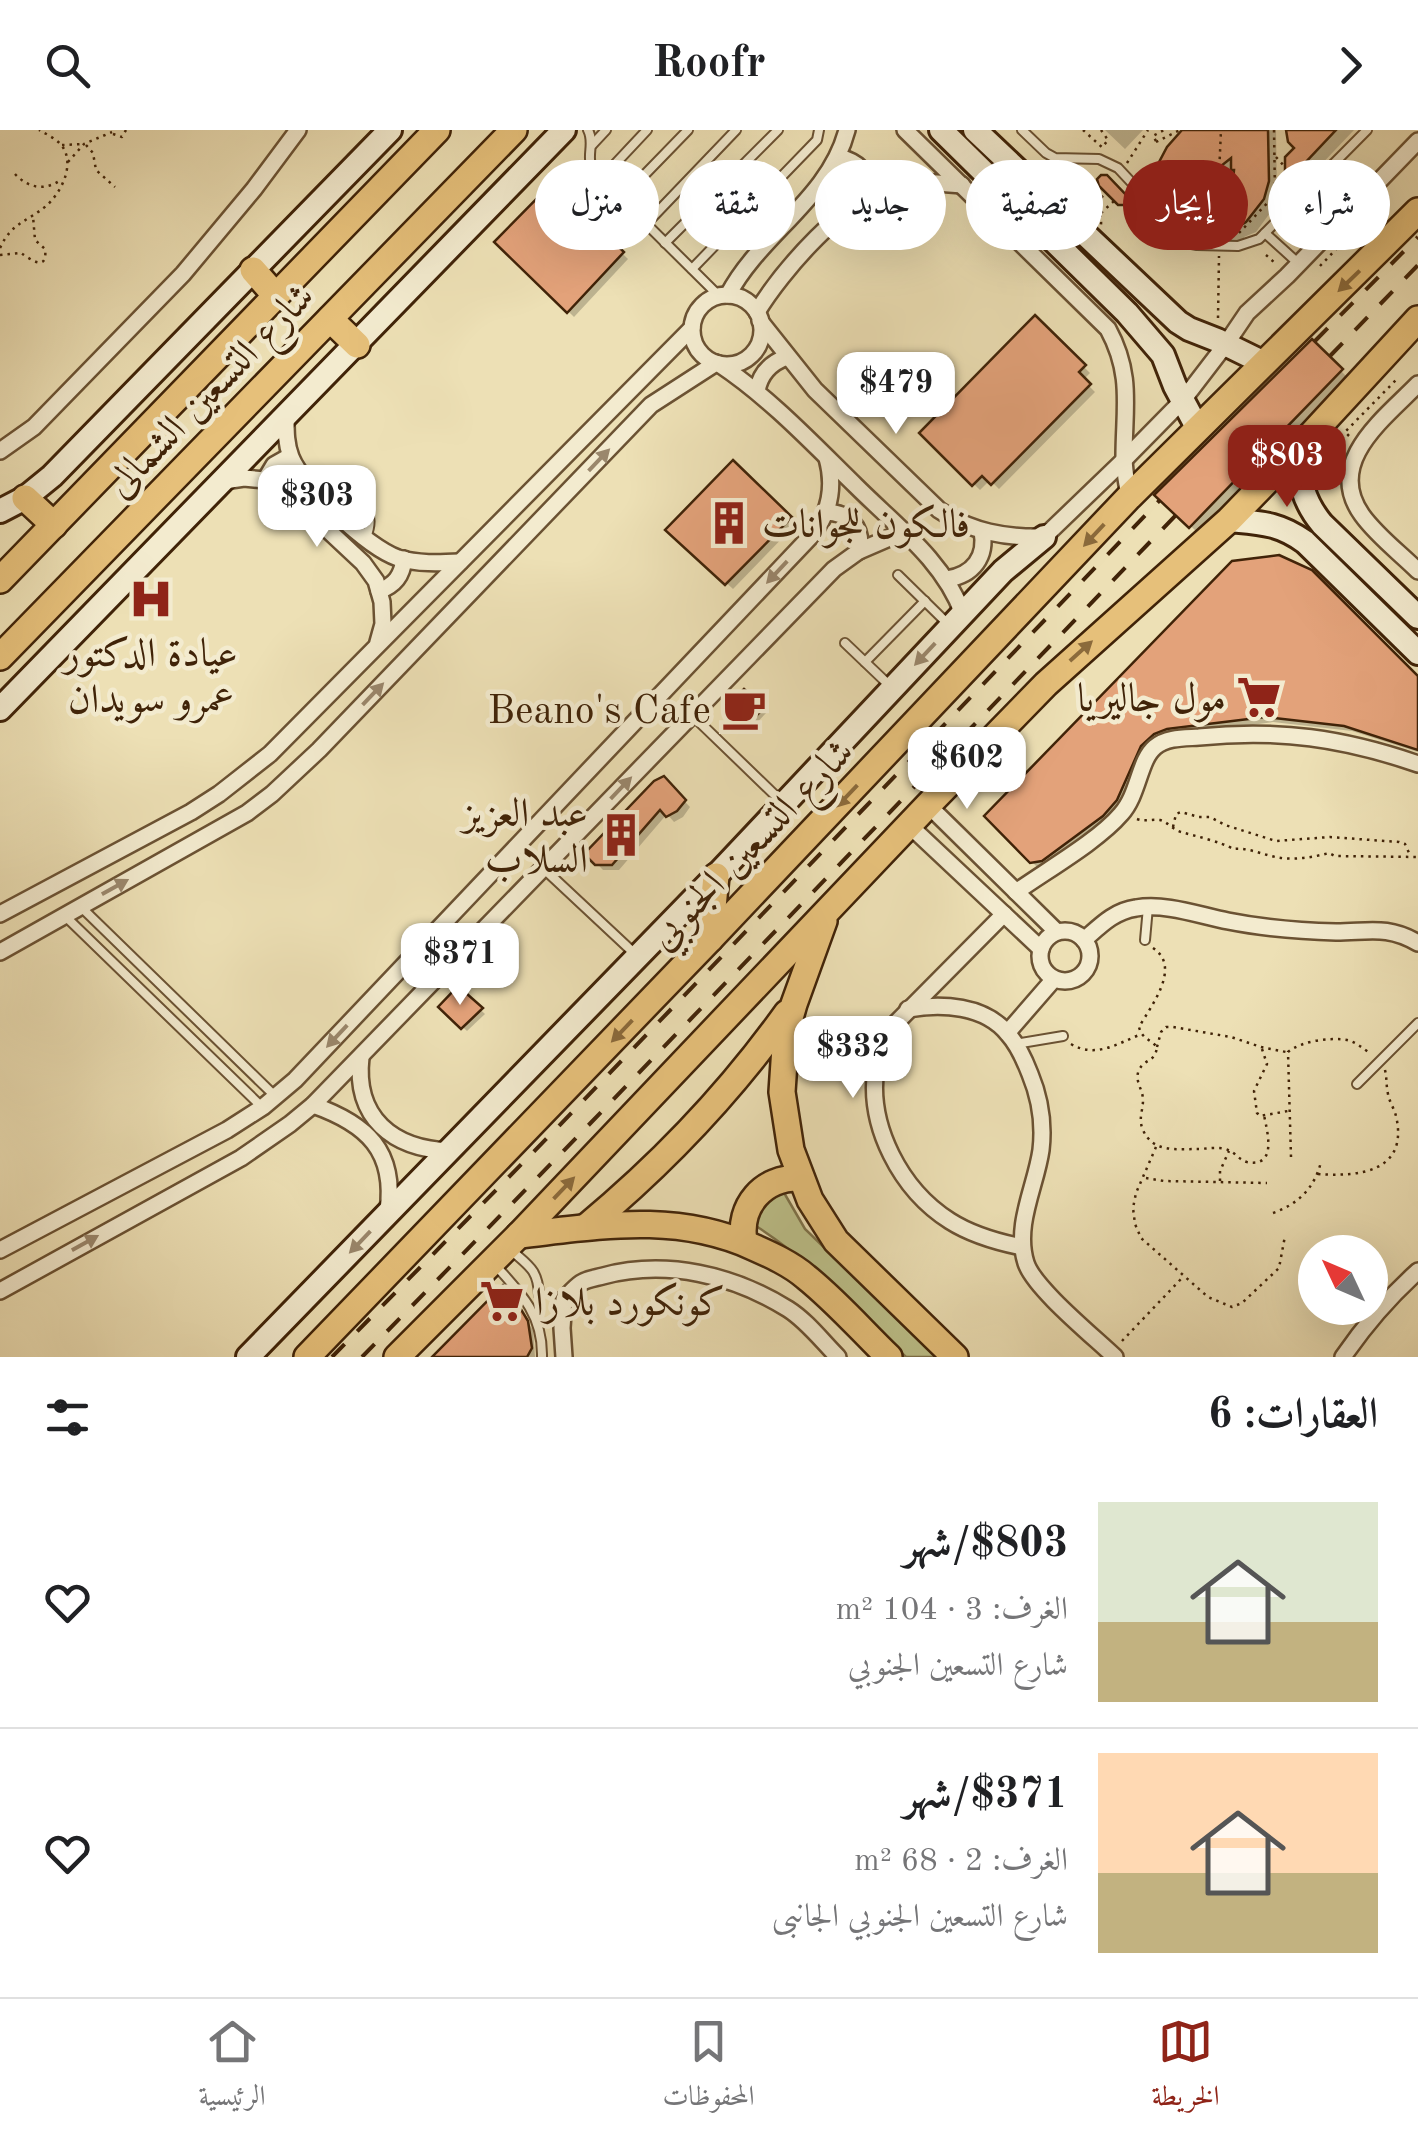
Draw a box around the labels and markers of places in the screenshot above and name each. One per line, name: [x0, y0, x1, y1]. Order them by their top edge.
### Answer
pin: $479: [837, 352, 955, 437]
pin: $803: [1228, 425, 1346, 510]
pin: $303: [258, 465, 376, 550]
building icon: فالكون للجوانات: [705, 499, 753, 547]
place label: فالكون للجوانات: [762, 504, 970, 549]
hospital icon: عيادة الدكتور عمرو سويدان: [127, 575, 175, 623]
place label: عيادة الدكتور عمرو سويدان: [60, 635, 238, 724]
supermarket icon: مول جاليريا: [1235, 673, 1283, 721]
place label: مول جاليريا: [1077, 681, 1226, 723]
cafe icon: Beano's Cafe: [720, 685, 768, 733]
place label: Beano's Cafe: [487, 693, 711, 733]
pin: $602: [908, 727, 1026, 812]
place label: عبد العزيز السلاب: [459, 796, 588, 883]
building icon: عبد العزيز السلاب: [597, 811, 645, 859]
pin: $371: [401, 923, 519, 1008]
pin: $332: [794, 1016, 912, 1101]
supermarket icon: كونكورد بلازا: [478, 1277, 526, 1325]
place label: كونكورد بلازا: [535, 1282, 725, 1327]

